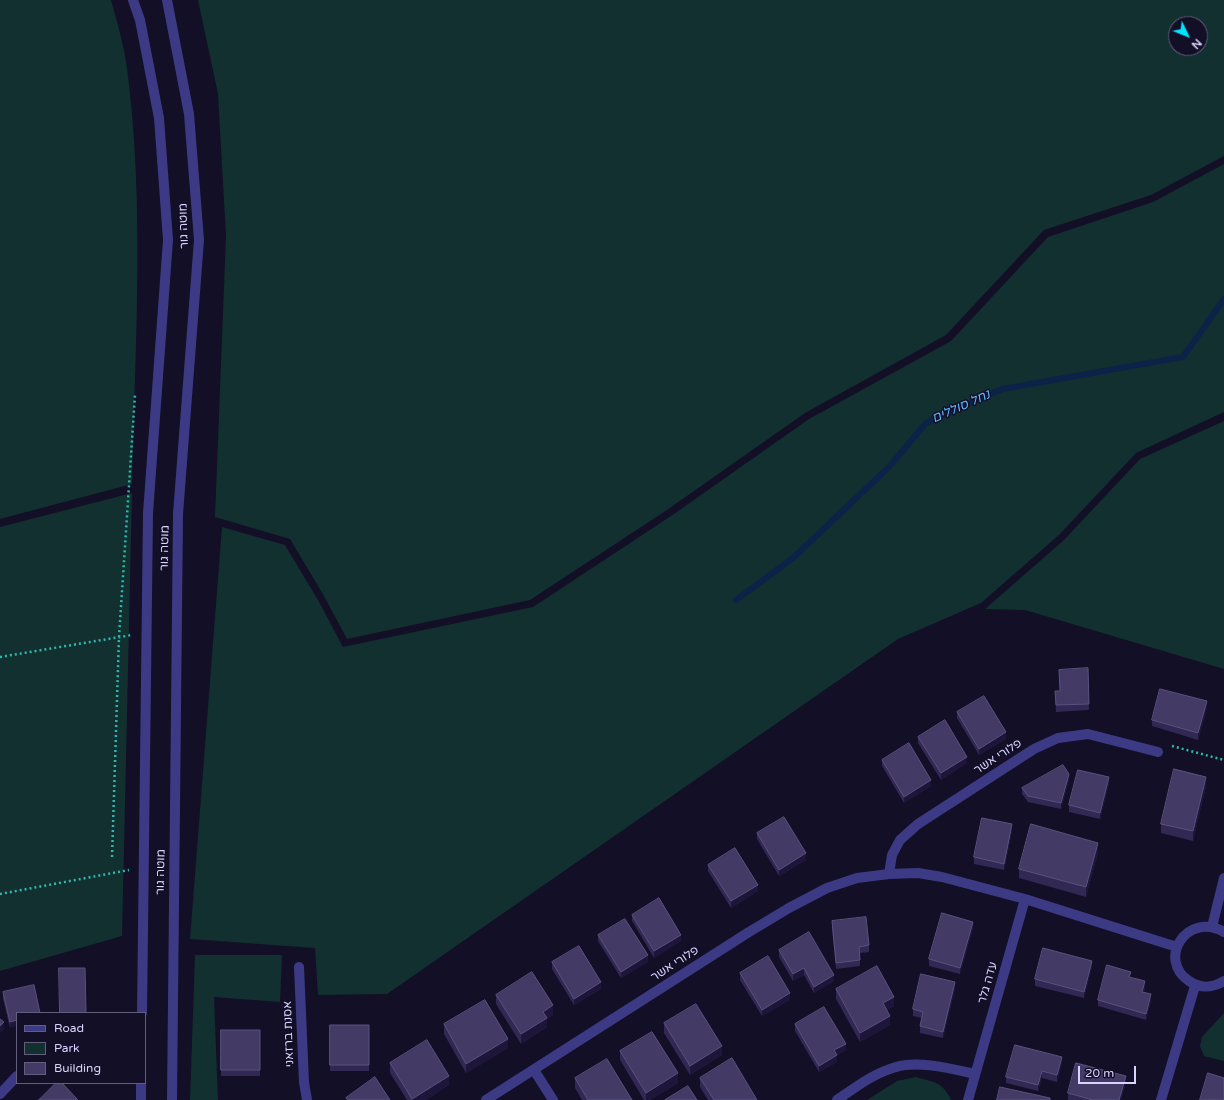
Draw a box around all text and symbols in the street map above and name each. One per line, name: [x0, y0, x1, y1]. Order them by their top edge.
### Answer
north arrow: [1168, 16, 1208, 56]
text: N: [1189, 36, 1204, 52]
street label: מוטה גור: [176, 203, 192, 249]
water label: נחל סוללים: [929, 387, 993, 427]
street label: מוטה גור: [157, 525, 173, 571]
street label: פלורי אשר: [971, 736, 1025, 778]
street label: מוטה גור: [153, 849, 169, 895]
street label: פלורי אשר: [648, 943, 702, 985]
street label: עדה גלר: [975, 960, 1001, 1006]
street label: אסנת ברזאני: [281, 1001, 297, 1067]
legend: [16, 1012, 146, 1084]
text: Road: [54, 1021, 84, 1035]
text: Park: [54, 1041, 80, 1055]
scale bar: [1080, 1058, 1138, 1084]
text: Building: [54, 1061, 101, 1075]
text: 20 m: [1085, 1066, 1114, 1080]

